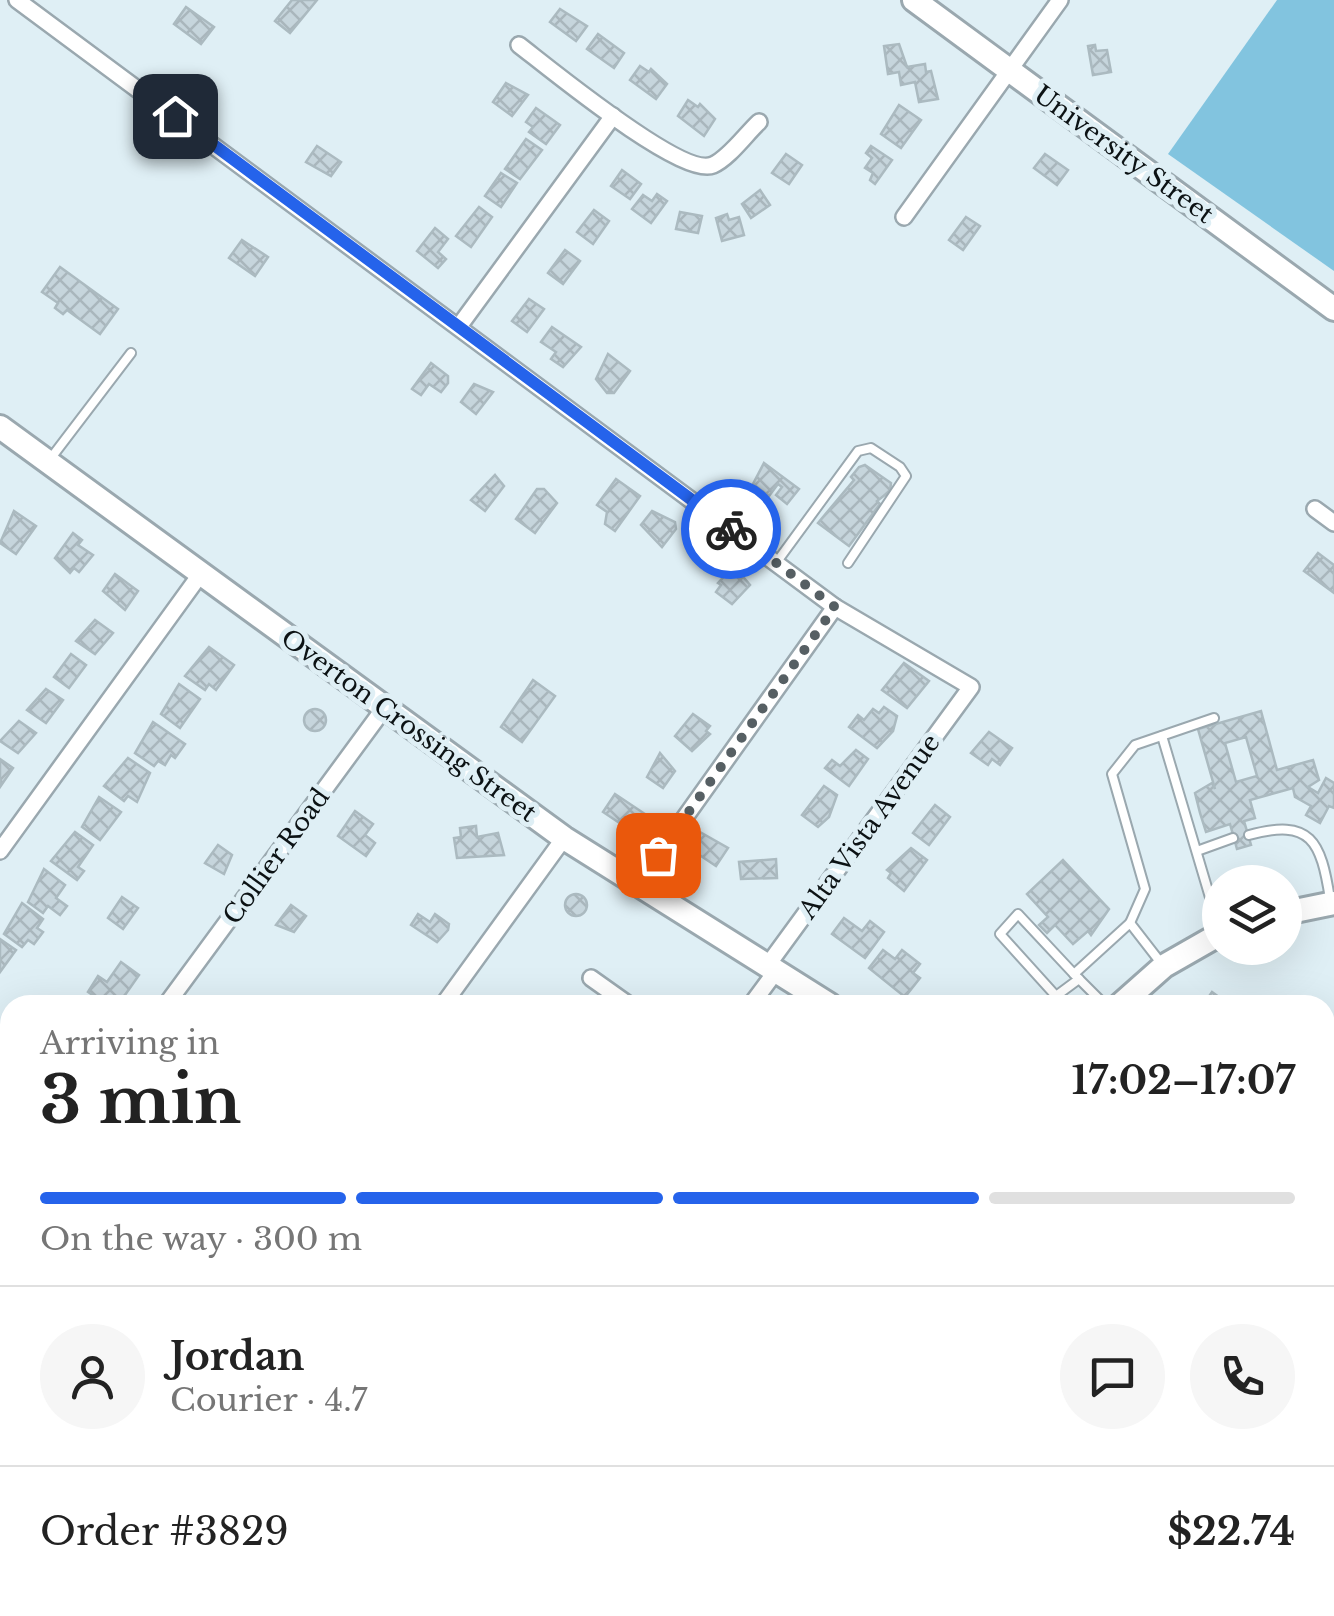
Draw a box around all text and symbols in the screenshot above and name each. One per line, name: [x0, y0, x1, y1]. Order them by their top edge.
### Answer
pin: [133, 74, 218, 159]
street label: University Street: [1028, 79, 1220, 230]
icon: home: [148, 89, 203, 144]
courier: [681, 479, 781, 579]
icon: bike: [704, 502, 759, 557]
street label: Overton Crossing Street: [275, 622, 543, 829]
street label: Alta Vista Avenue: [792, 728, 947, 925]
street label: Collier Road: [217, 782, 336, 930]
pin: [616, 813, 701, 898]
icon: bag: [631, 828, 686, 883]
map controls: [1202, 865, 1302, 965]
button: layers: [1202, 865, 1302, 965]
text: Arriving in: [40, 1023, 219, 1063]
text: 17:02–17:07: [1072, 1057, 1295, 1104]
text: 3 min: [40, 1060, 241, 1141]
text: On the way · 300 m: [40, 1219, 362, 1259]
button: person: [40, 1324, 145, 1429]
button: chat: [1060, 1324, 1165, 1429]
button: phone: [1190, 1324, 1295, 1429]
text: Jordan: [170, 1333, 304, 1380]
text: Courier · 4.7: [170, 1380, 367, 1420]
text: Order #3829: [40, 1508, 289, 1555]
text: $22.74: [1168, 1508, 1295, 1555]

